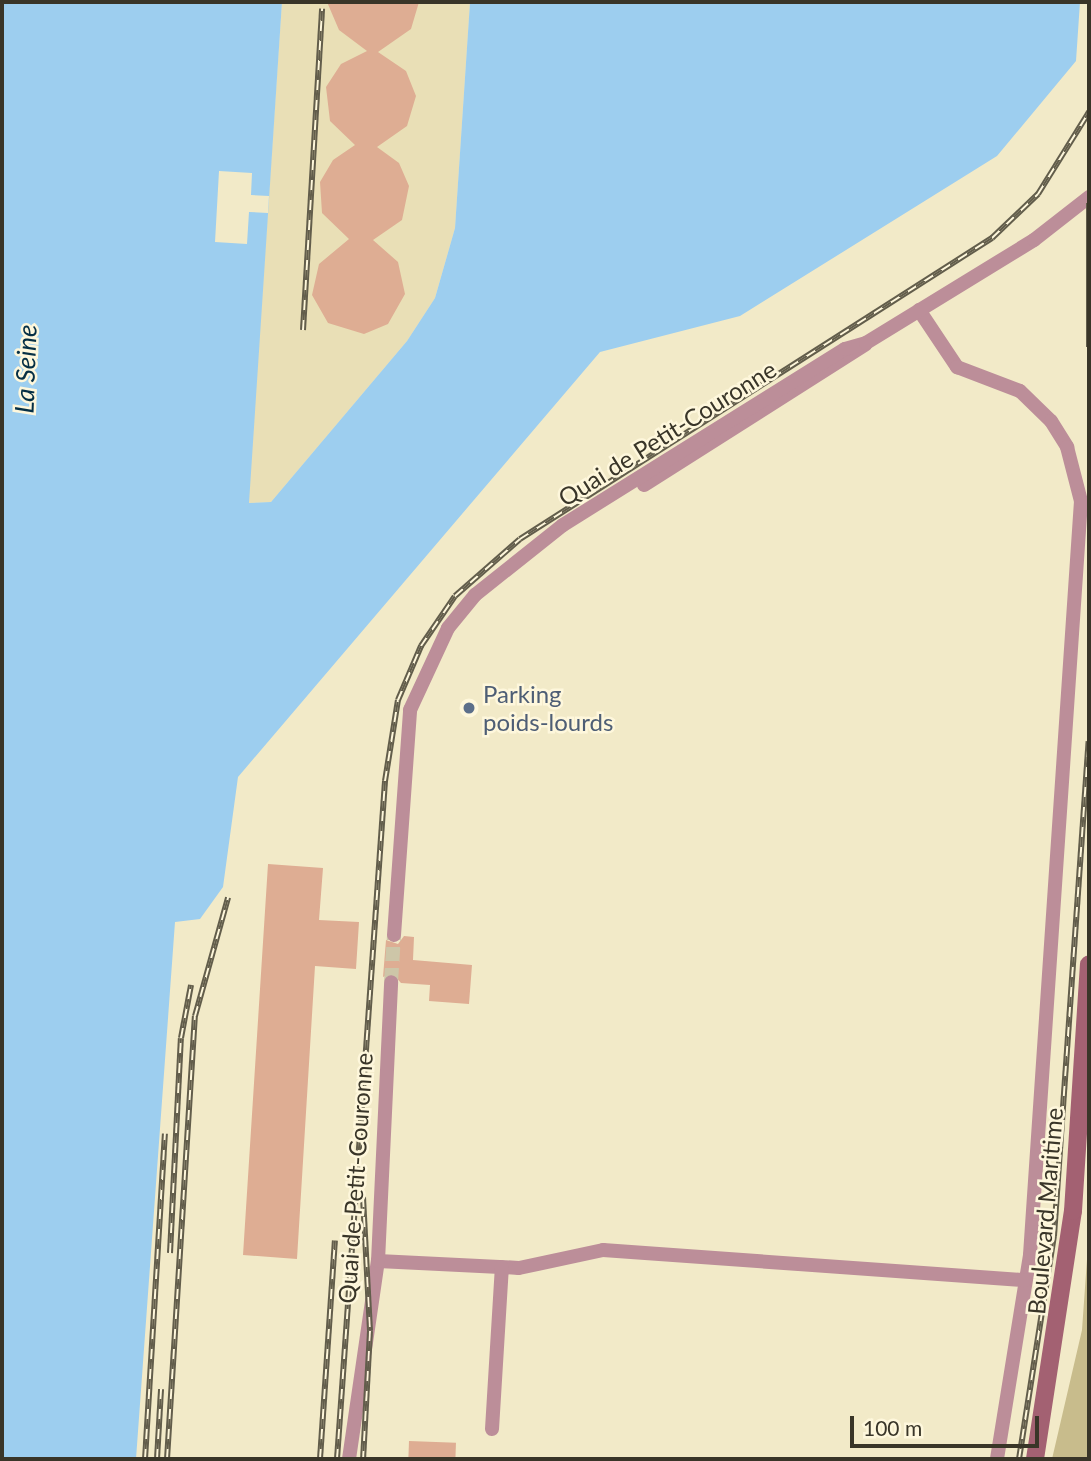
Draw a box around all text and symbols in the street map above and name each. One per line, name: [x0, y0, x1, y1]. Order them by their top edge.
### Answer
water label: La Seine: [9, 324, 43, 414]
street label: Quai de Petit-Couronne: [553, 354, 781, 512]
place label: Parking poids-lourds: [483, 680, 613, 736]
marker: Parking poids-lourds: [461, 700, 477, 716]
street label: Quai de Petit-Couronne: [332, 1052, 378, 1304]
street label: Boulevard Maritime: [1022, 1106, 1068, 1316]
scale bar: [853, 1402, 1042, 1446]
text: 100 m: [863, 1415, 922, 1440]

